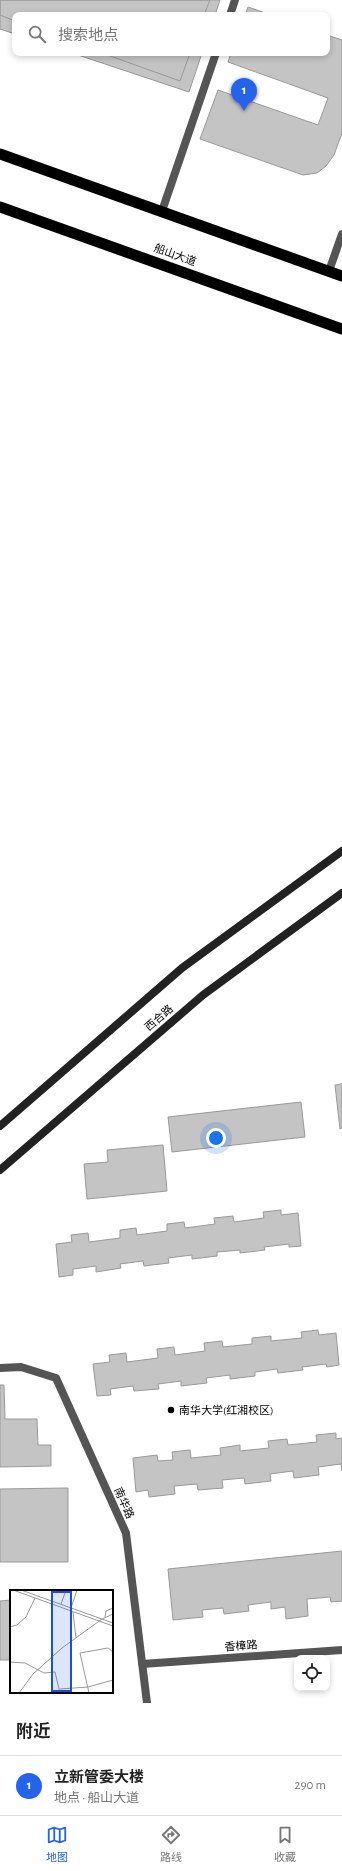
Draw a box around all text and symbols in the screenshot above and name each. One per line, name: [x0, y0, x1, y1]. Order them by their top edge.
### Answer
search box: [12, 12, 330, 56]
icon: search: [26, 23, 48, 45]
text: 搜索地点: [58, 28, 118, 43]
pin: 1: [231, 78, 257, 111]
street label: 船山大道: [152, 241, 198, 268]
street label: 西合路: [142, 1002, 175, 1033]
your location: [206, 1128, 226, 1148]
place label: 南华大学(红湘校区): [179, 1404, 274, 1416]
marker: 南华大学(红湘校区): [166, 1405, 176, 1415]
street label: 南华路: [112, 1485, 137, 1520]
inset map: [10, 1590, 113, 1693]
street label: 香樟路: [224, 1638, 258, 1653]
map controls: [294, 1655, 330, 1691]
button: locate: [294, 1655, 330, 1691]
text: 附近: [16, 1723, 50, 1740]
text: 立新管委大楼: [54, 1770, 144, 1785]
text: 1: [27, 1779, 31, 1792]
text: 290 m: [295, 1779, 326, 1792]
text: 地点 · 船山大道: [54, 1792, 139, 1805]
tab: 地图: [46, 1824, 68, 1864]
tab: 路线: [160, 1824, 182, 1864]
tab: 收藏: [274, 1824, 296, 1864]

